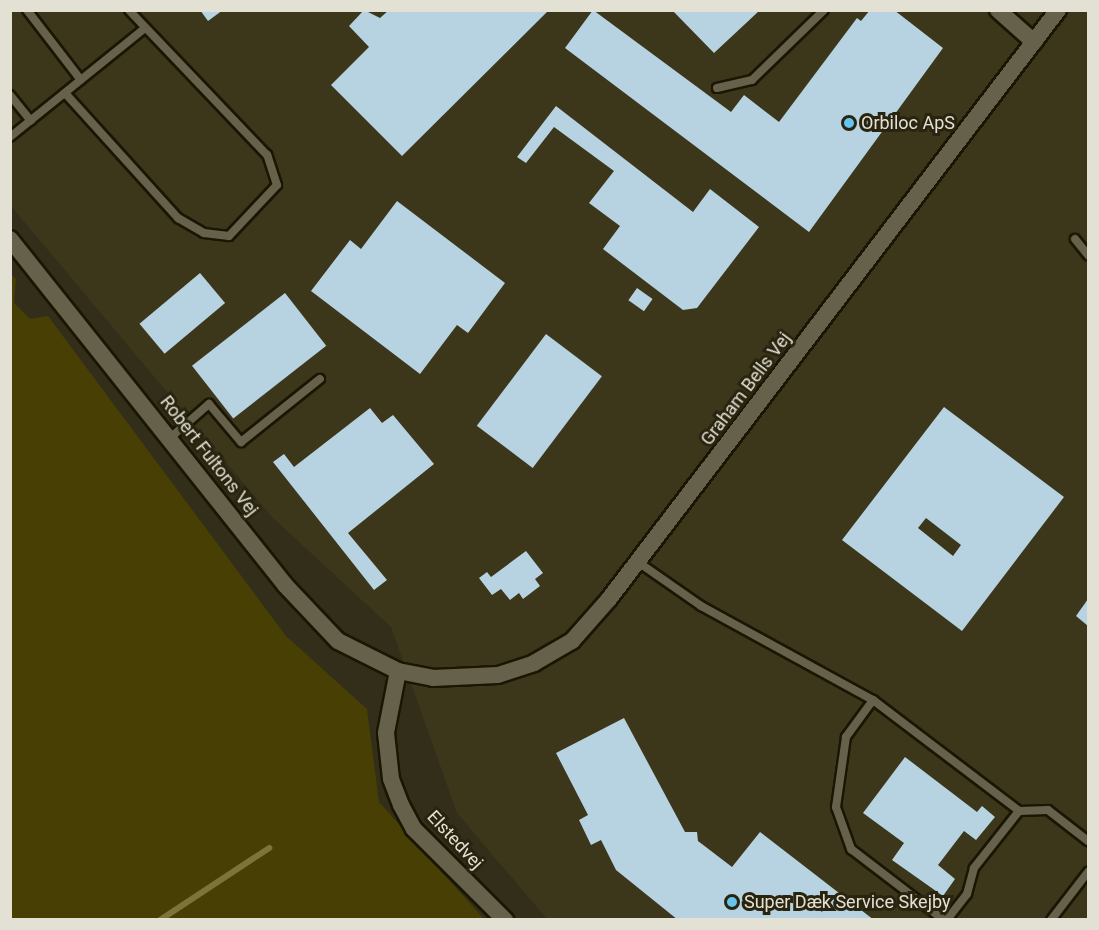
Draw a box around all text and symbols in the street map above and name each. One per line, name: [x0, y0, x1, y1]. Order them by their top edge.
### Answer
place label: Orbiloc ApS: [861, 112, 955, 134]
marker: Orbiloc ApS: [842, 116, 856, 130]
street label: Graham Bells Vej: [696, 328, 796, 450]
street label: Robert Fultons Vej: [155, 392, 263, 520]
street label: Elstedvej: [423, 806, 487, 874]
place label: Super Dæk Service Skejby: [744, 891, 950, 913]
marker: Super Dæk Service Skejby: [725, 895, 739, 909]

